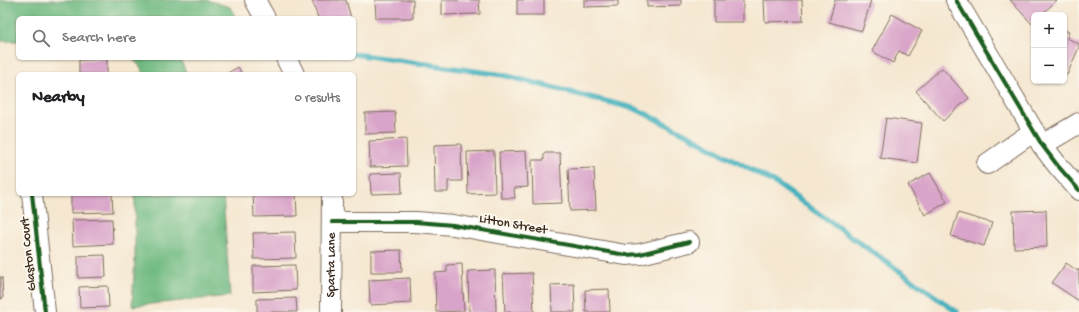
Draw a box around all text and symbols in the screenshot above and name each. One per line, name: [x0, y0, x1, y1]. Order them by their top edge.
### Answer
map controls: [1031, 12, 1067, 84]
button: +: [1031, 12, 1067, 48]
search box: [16, 16, 356, 60]
icon: search: [30, 27, 52, 49]
text: Search here: [62, 29, 136, 47]
button: −: [1031, 48, 1067, 84]
text: Nearby: [32, 88, 85, 108]
text: 0 results: [294, 91, 340, 106]
street label: Litton Street: [478, 212, 550, 239]
street label: Glaston Court: [17, 215, 40, 292]
street label: Sparta Lane: [324, 232, 339, 297]

